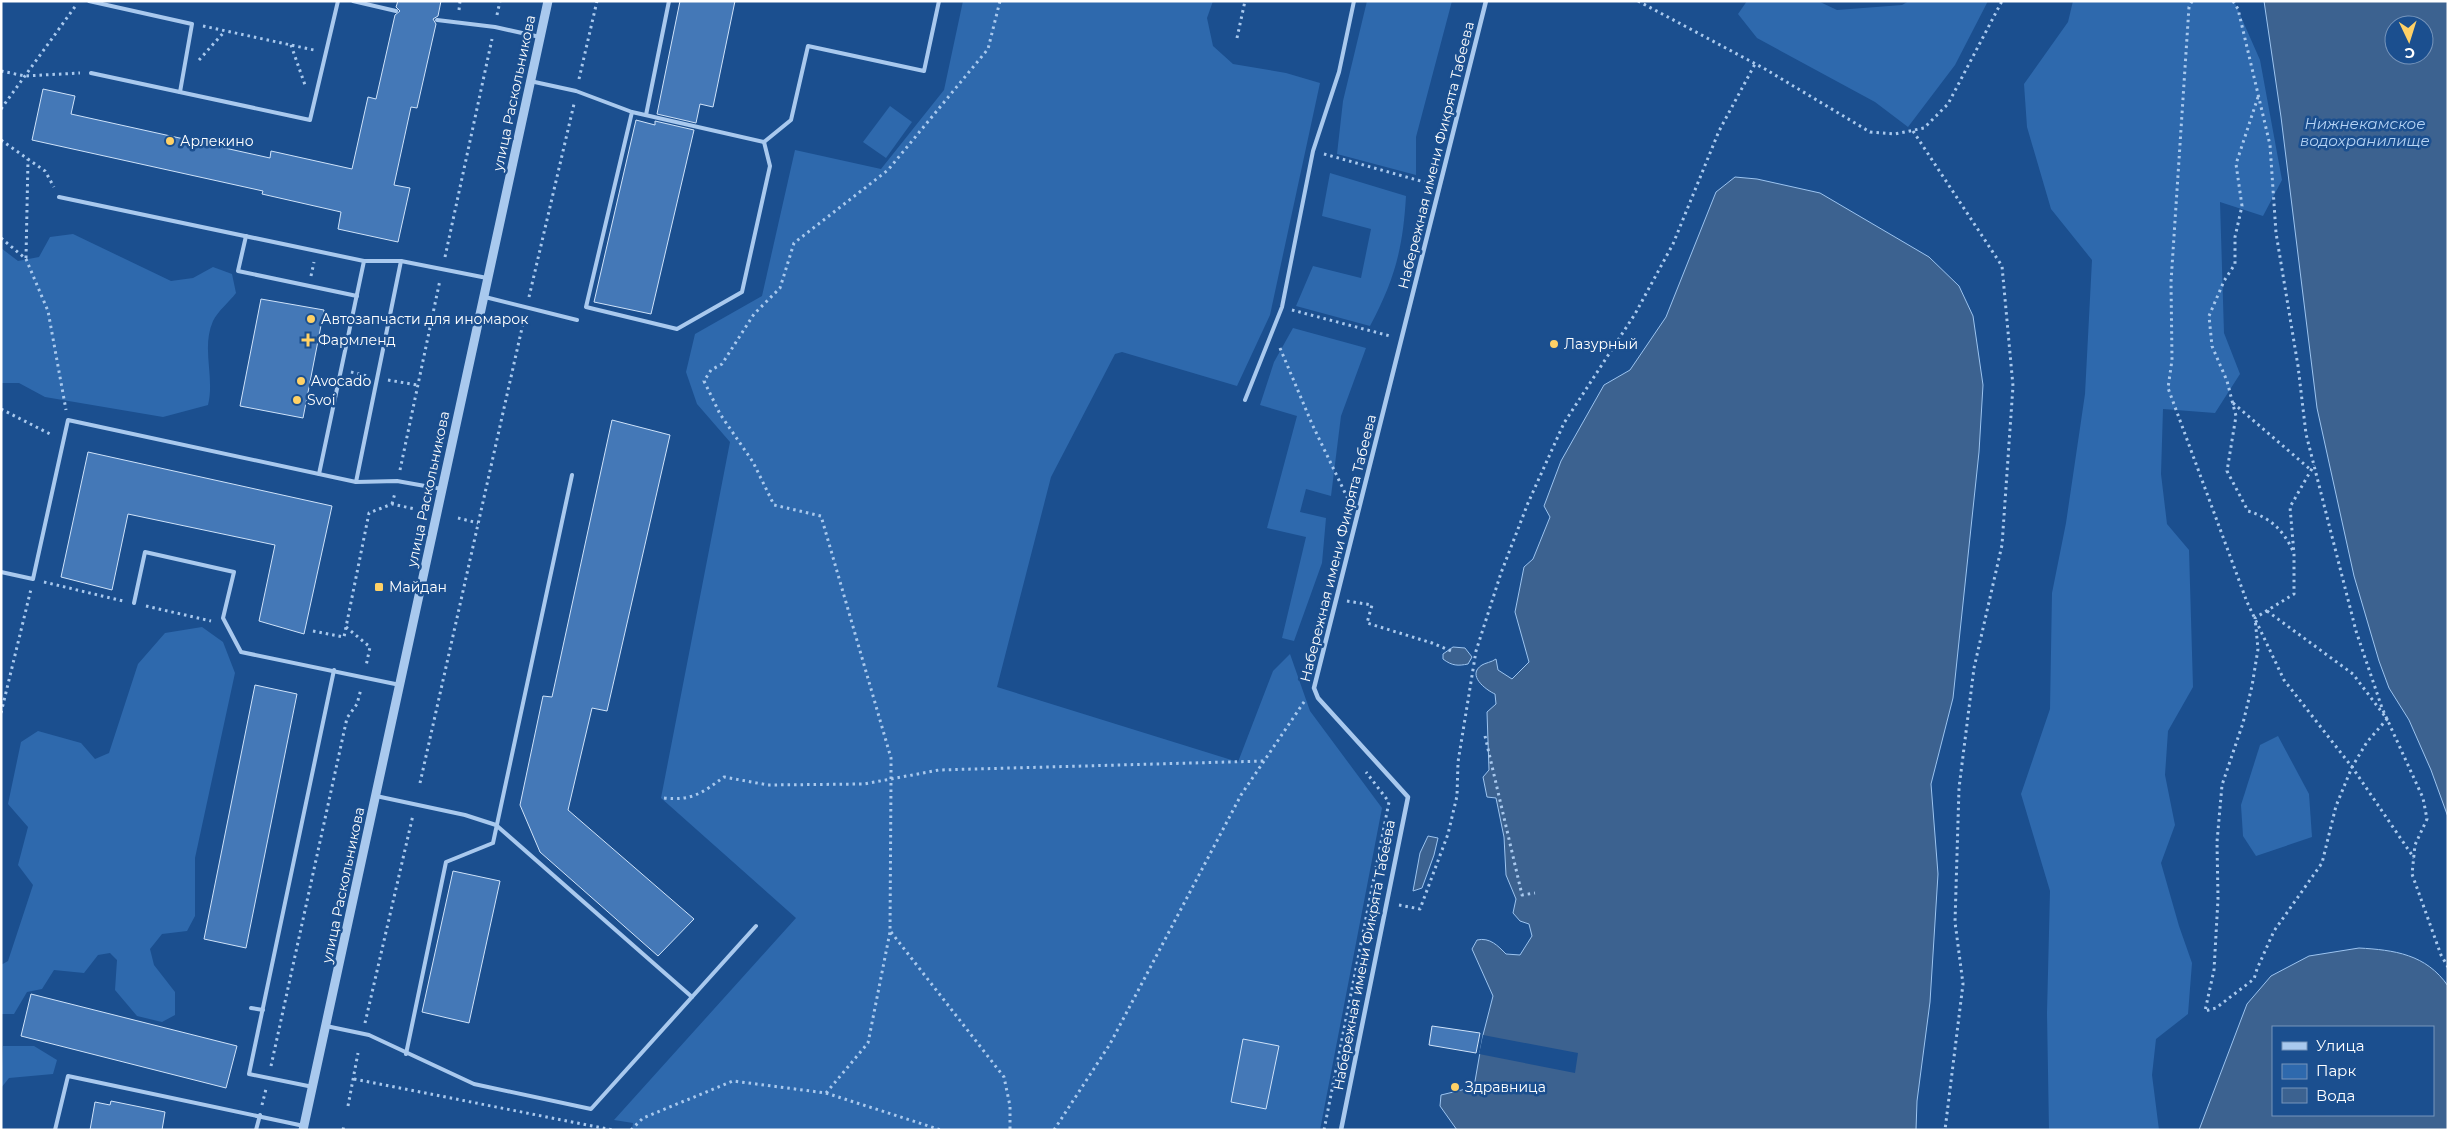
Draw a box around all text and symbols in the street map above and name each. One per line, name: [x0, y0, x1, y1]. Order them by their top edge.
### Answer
street label: улица Раскольникова: [488, 13, 539, 174]
north arrow: [2384, 15, 2434, 65]
street label: Набережная имени Фикрята Табеева: [1394, 19, 1478, 291]
text: С: [2404, 44, 2416, 62]
water label: Нижнекамское водохранилище: [2300, 114, 2430, 150]
place label: Арлекино: [180, 132, 254, 150]
marker: Арлекино: [164, 135, 176, 147]
place label: Автозапчасти для иномарок: [321, 310, 528, 328]
marker: Автозапчасти для иномарок: [305, 313, 317, 325]
place label: Фармленд: [318, 331, 396, 349]
marker: Фармленд: [302, 334, 314, 346]
place label: Лазурный: [1564, 335, 1638, 353]
marker: Лазурный: [1548, 338, 1560, 350]
place label: Avocado: [311, 372, 371, 390]
marker: Avocado: [295, 375, 307, 387]
place label: Svoi: [307, 391, 335, 409]
marker: Svoi: [291, 394, 303, 406]
street label: улица Раскольникова: [402, 409, 453, 570]
street label: Набережная имени Фикрята Табеева: [1296, 412, 1380, 684]
place label: Майдан: [389, 578, 447, 596]
marker: Майдан: [373, 581, 385, 593]
street label: улица Раскольникова: [317, 805, 368, 966]
street label: Набережная имени Фикрята Табеева: [1329, 818, 1399, 1092]
legend: [2272, 1026, 2434, 1116]
text: Улица: [2316, 1036, 2364, 1055]
text: Парк: [2316, 1061, 2356, 1080]
place label: Здравница: [1465, 1078, 1546, 1096]
marker: Здравница: [1449, 1081, 1461, 1093]
text: Вода: [2316, 1086, 2355, 1105]

